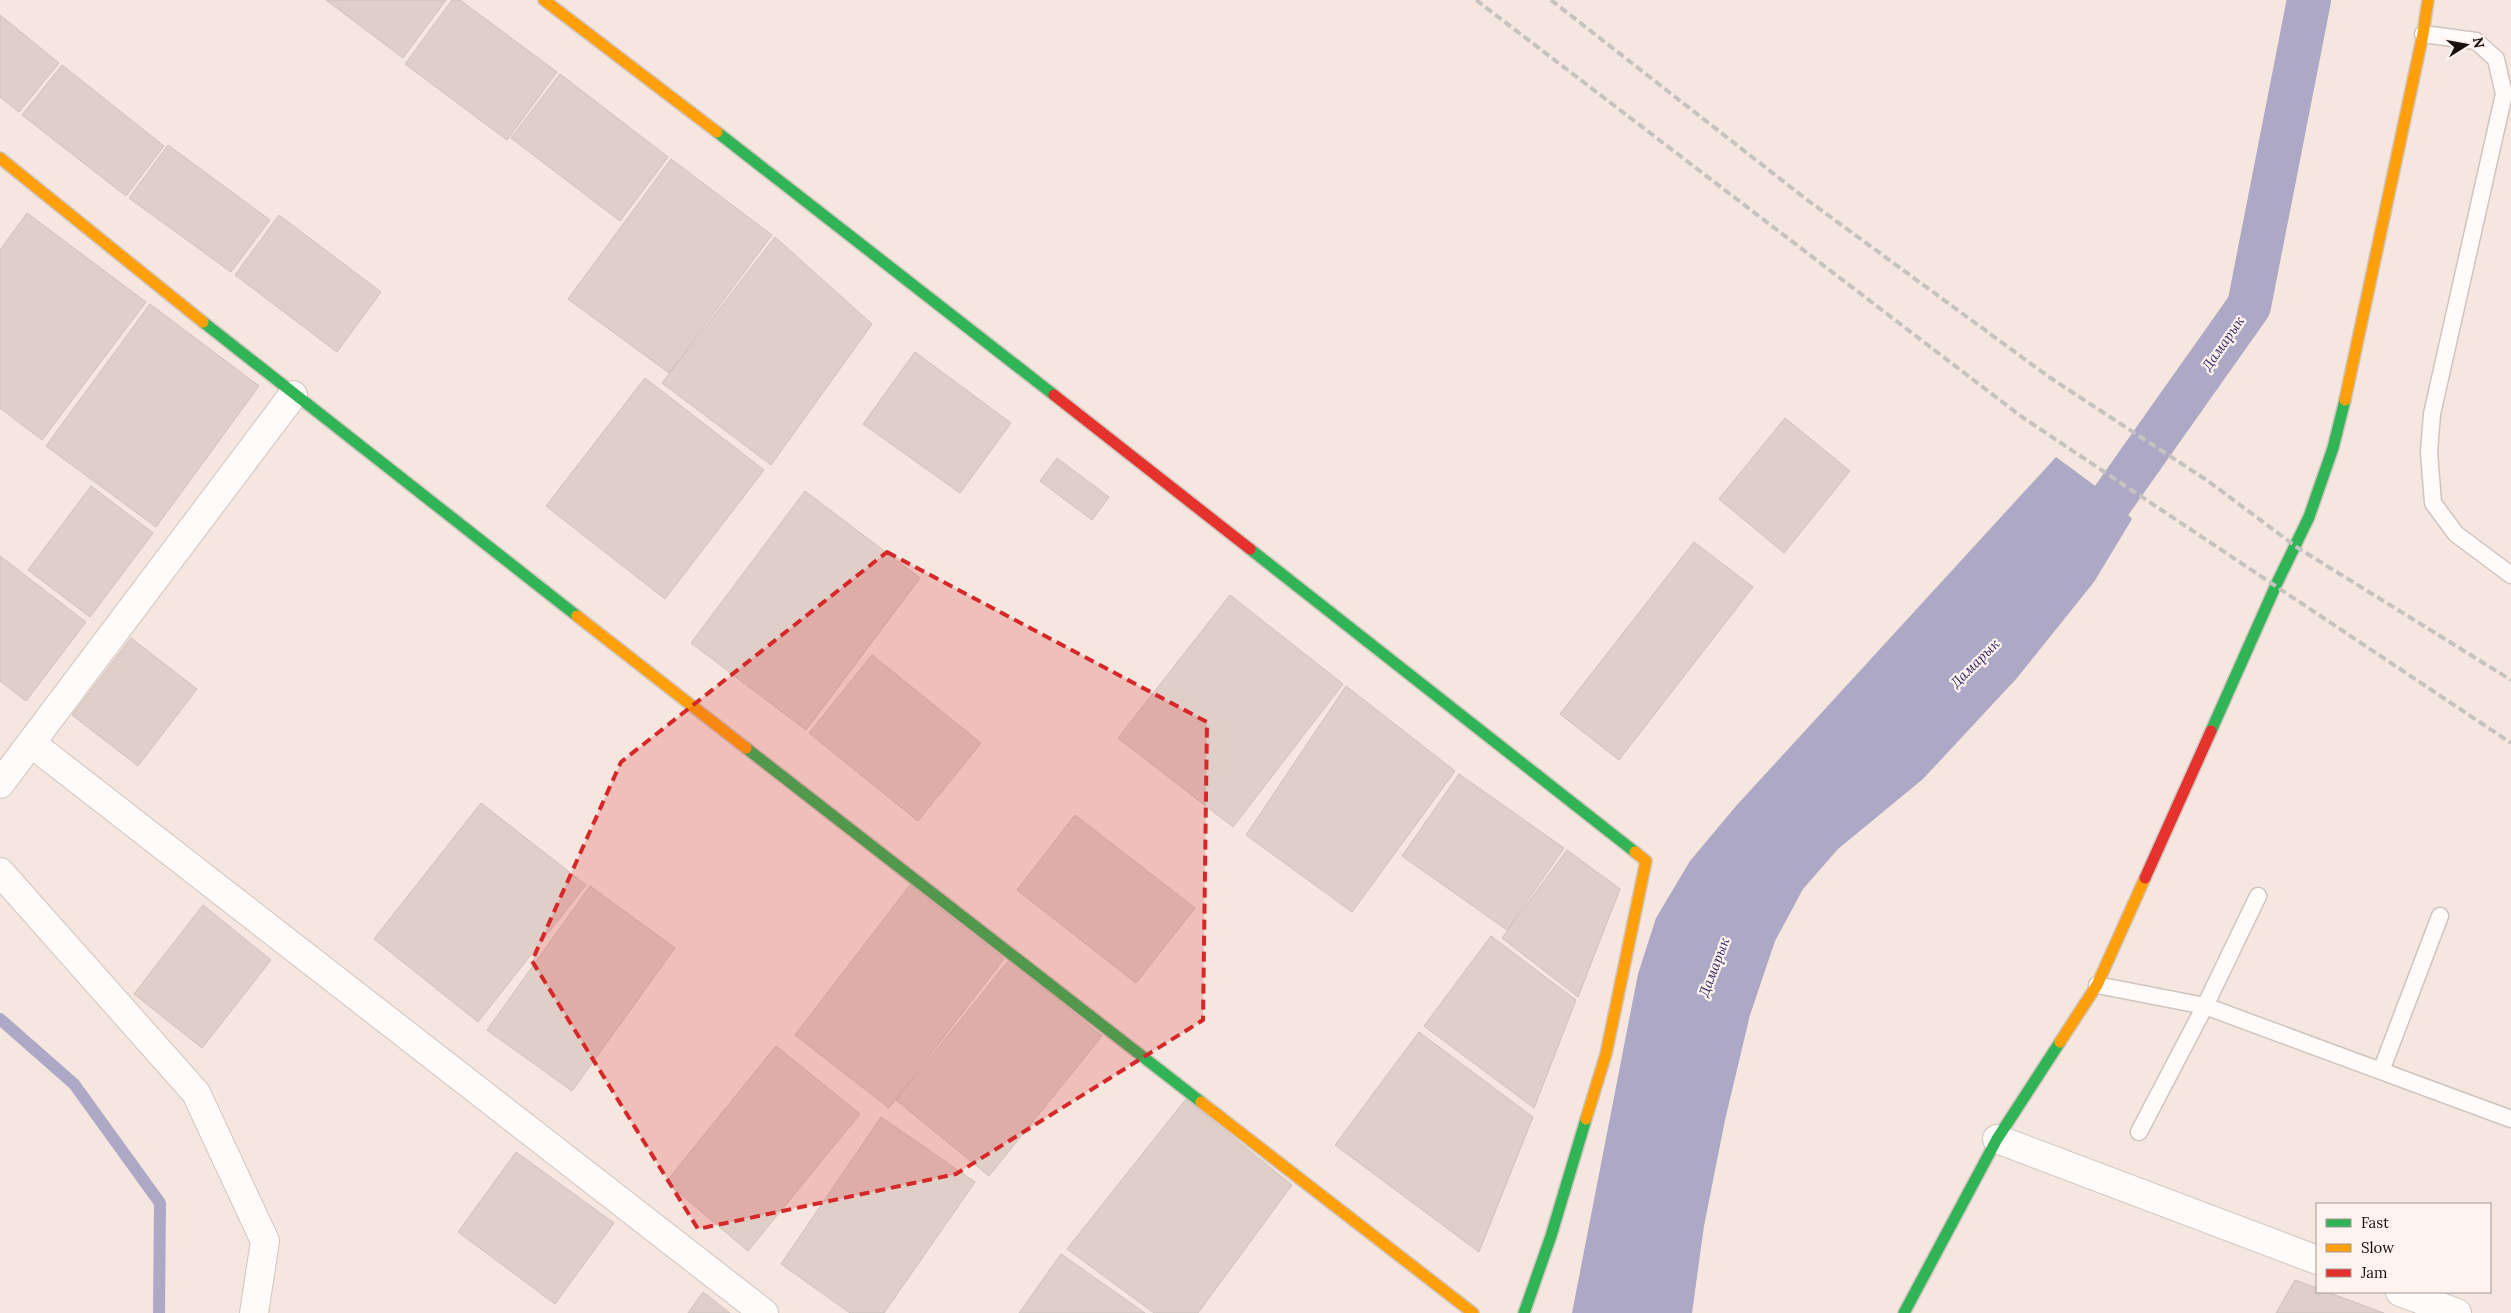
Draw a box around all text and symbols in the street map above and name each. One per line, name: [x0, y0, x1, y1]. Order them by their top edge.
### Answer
north arrow: [2441, 20, 2491, 70]
text: N: [2469, 35, 2489, 50]
water label: Дамарык: [2197, 313, 2248, 374]
water label: Дамарык: [1946, 635, 2003, 692]
water label: Дамарык: [1694, 935, 1733, 1000]
legend: [2316, 1203, 2491, 1293]
text: Fast: [2361, 1213, 2389, 1232]
text: Slow: [2361, 1238, 2394, 1257]
text: Jam: [2360, 1263, 2388, 1282]

